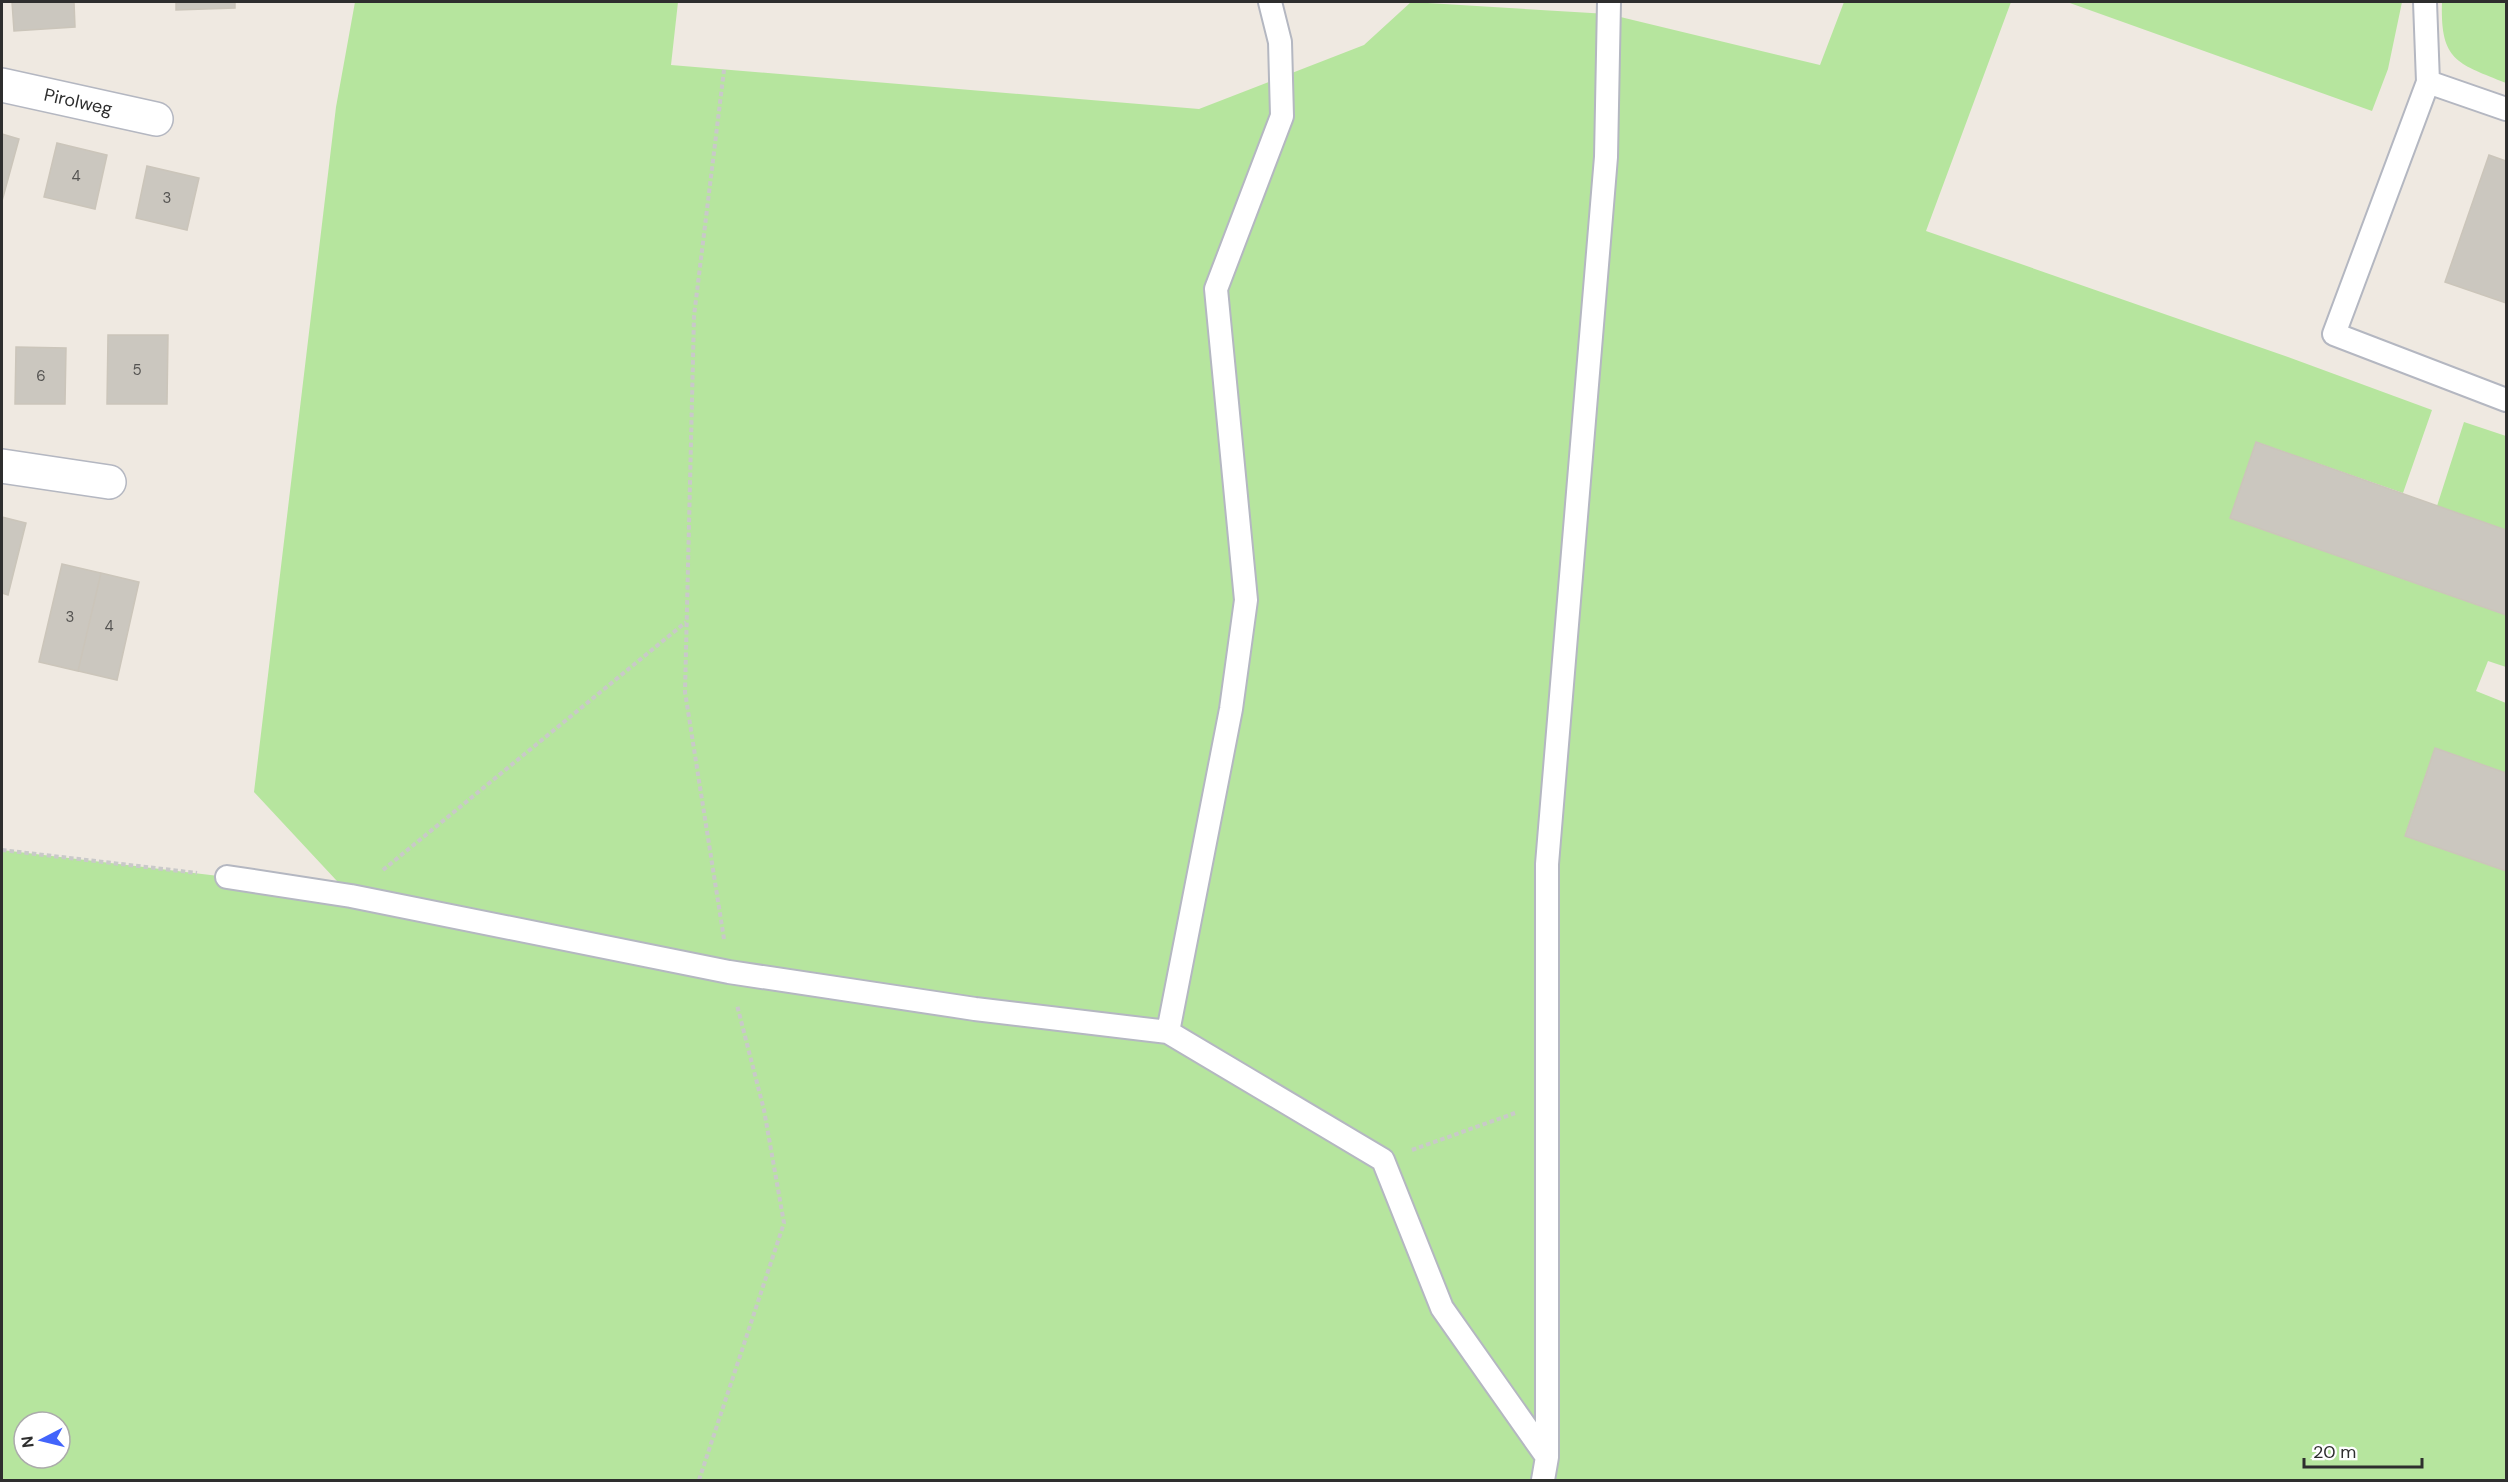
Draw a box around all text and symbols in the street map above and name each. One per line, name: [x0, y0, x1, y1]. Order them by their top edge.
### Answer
street label: Pirolweg: [42, 83, 115, 121]
house number: 4: [71, 166, 81, 186]
house number: 3: [163, 188, 171, 208]
house number: 5: [132, 360, 142, 380]
house number: 6: [36, 366, 46, 386]
house number: 3: [66, 607, 74, 627]
house number: 4: [104, 616, 114, 636]
north arrow: [12, 1410, 72, 1470]
scale bar: [2304, 1431, 2422, 1469]
text: N: [16, 1435, 39, 1449]
text: 20 m: [2313, 1440, 2356, 1464]

